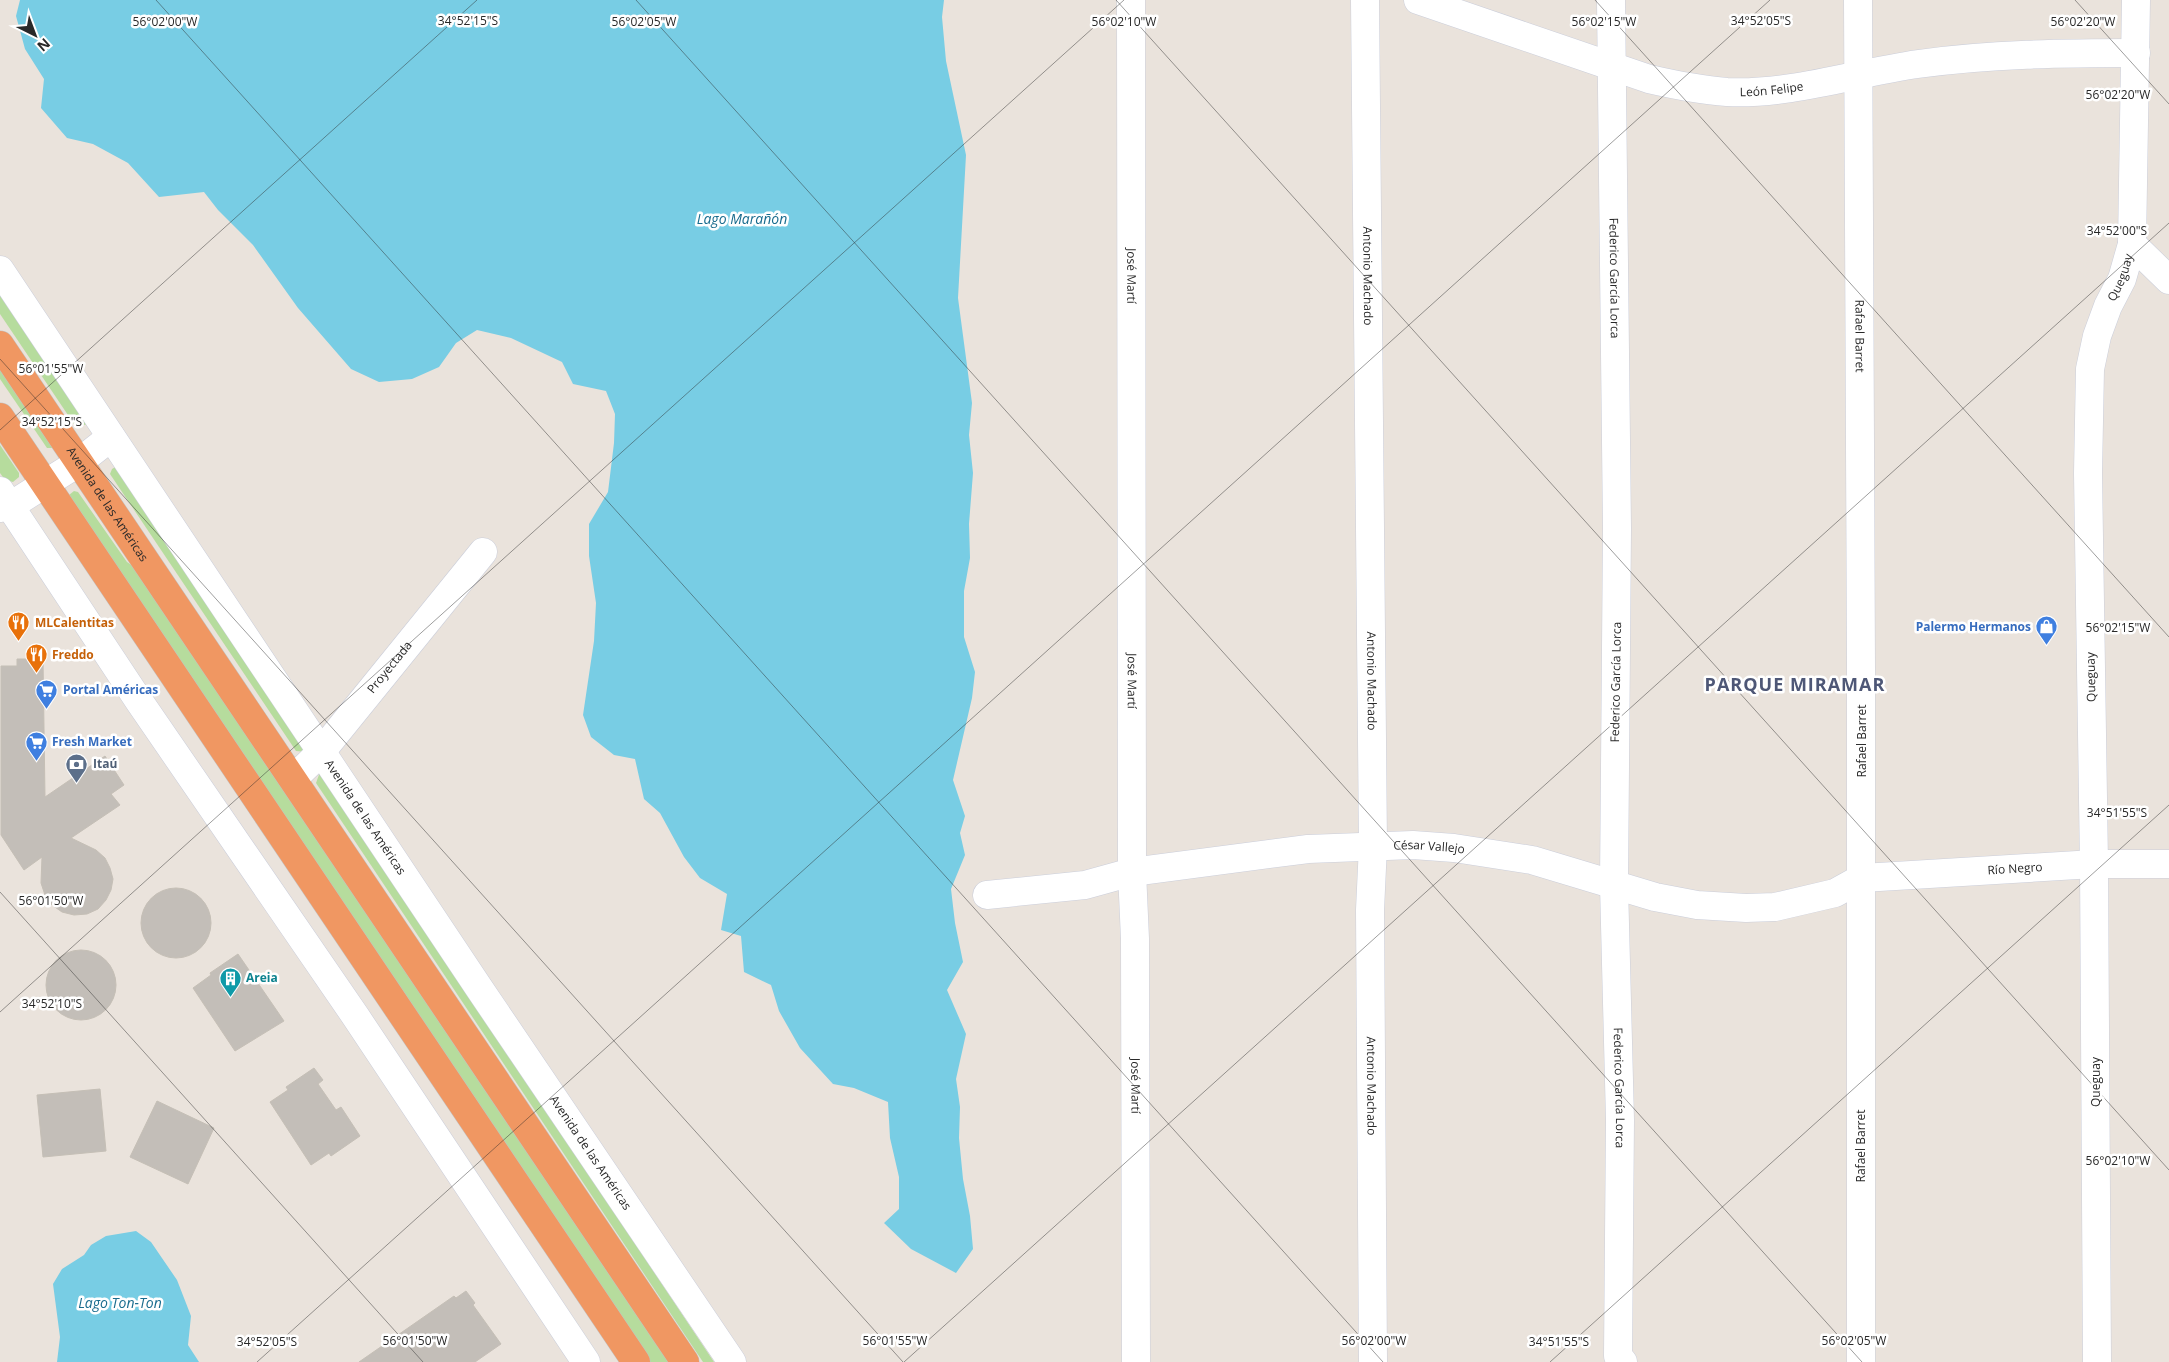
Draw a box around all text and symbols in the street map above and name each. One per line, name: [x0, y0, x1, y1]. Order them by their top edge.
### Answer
north arrow: [10, 10, 60, 60]
text: 34°52'15"S: [438, 12, 498, 29]
text: 34°52'05"S: [1731, 12, 1791, 29]
text: 56°02'00"W: [133, 13, 197, 30]
text: 56°02'05"W: [612, 13, 676, 30]
text: 56°02'10"W: [1092, 13, 1156, 30]
text: 56°02'15"W: [1572, 13, 1636, 30]
text: 56°02'20"W: [2051, 13, 2115, 30]
text: N: [33, 34, 55, 56]
street label: León Felipe: [1740, 77, 1805, 100]
text: 56°02'20"W: [2086, 86, 2150, 103]
water label: Lago Marañón: [697, 209, 787, 228]
street label: Federico García Lorca: [1605, 217, 1624, 338]
text: 34°52'00"S: [2087, 222, 2147, 239]
street label: Antonio Machado: [1359, 226, 1377, 326]
street label: José Martí: [1123, 247, 1140, 305]
street label: Queguay: [2103, 251, 2137, 304]
street label: Rafael Barret: [1851, 299, 1869, 373]
text: 56°01'55"W: [19, 360, 83, 377]
text: 34°52'15"S: [22, 413, 82, 430]
street label: Avenida de las Américas: [63, 443, 153, 565]
restaurant icon: MLCalentitas: [7, 611, 31, 642]
place label: MLCalentitas: [35, 614, 114, 631]
shop icon: Palermo Hermanos: [2035, 615, 2059, 646]
place label: Palermo Hermanos: [1916, 618, 2031, 635]
text: 56°02'15"W: [2086, 619, 2150, 636]
street label: Federico García Lorca: [1606, 622, 1625, 742]
street label: Antonio Machado: [1363, 631, 1381, 731]
street label: Proyectada: [363, 637, 416, 697]
restaurant icon: Freddo: [24, 643, 48, 674]
place label: Freddo: [52, 646, 94, 663]
street label: Queguay: [2082, 651, 2099, 702]
street label: José Martí: [1124, 652, 1141, 710]
district label: PARQUE MIRAMAR: [1705, 672, 1885, 696]
supermarket icon: Portal Américas: [35, 678, 59, 709]
place label: Portal Américas: [63, 681, 158, 698]
street label: Rafael Barret: [1853, 705, 1870, 777]
supermarket icon: Fresh Market: [24, 730, 48, 761]
place label: Fresh Market: [52, 733, 132, 750]
bank icon: Itaú: [65, 752, 89, 783]
place label: Itaú: [93, 755, 117, 772]
street label: Avenida de las Américas: [321, 756, 410, 878]
text: 34°51'55"S: [2087, 804, 2147, 821]
street label: César Vallejo: [1393, 836, 1466, 858]
street label: Río Negro: [1987, 858, 2043, 878]
text: 56°01'50"W: [19, 892, 83, 909]
building icon: Areia: [218, 966, 242, 997]
place label: Areia: [246, 969, 278, 986]
text: 34°52'10"S: [22, 995, 82, 1012]
street label: Federico García Lorca: [1610, 1027, 1629, 1148]
street label: Antonio Machado: [1363, 1036, 1380, 1135]
street label: Queguay: [2087, 1056, 2104, 1107]
street label: José Martí: [1127, 1057, 1144, 1115]
street label: Avenida de las Américas: [546, 1092, 636, 1213]
street label: Rafael Barret: [1852, 1110, 1869, 1182]
text: 56°02'10"W: [2086, 1152, 2150, 1169]
water label: Lago Ton-Ton: [78, 1293, 162, 1312]
text: 56°01'50"W: [383, 1332, 447, 1349]
text: 56°01'55"W: [863, 1332, 927, 1349]
text: 56°02'00"W: [1342, 1332, 1406, 1349]
text: 56°02'05"W: [1822, 1332, 1886, 1349]
text: 34°52'05"S: [237, 1333, 297, 1350]
text: 34°51'55"S: [1529, 1333, 1589, 1350]

